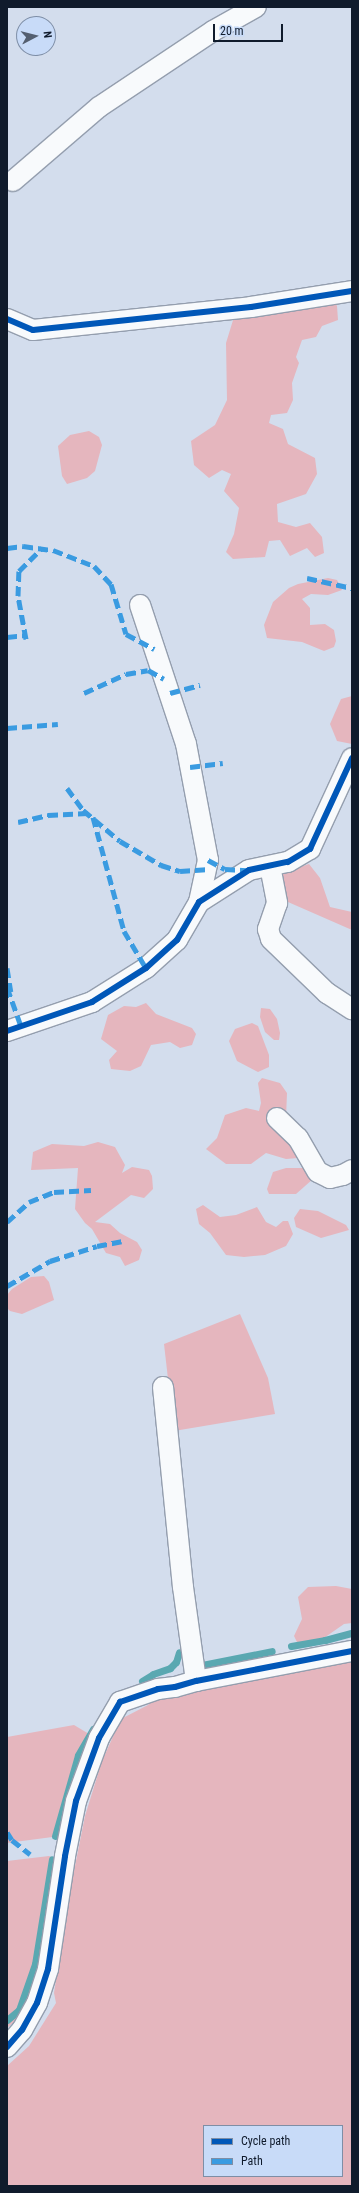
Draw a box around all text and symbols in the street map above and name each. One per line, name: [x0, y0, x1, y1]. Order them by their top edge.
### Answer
north arrow: [16, 16, 56, 56]
scale bar: [215, 16, 285, 42]
text: 20 m: [220, 24, 244, 38]
text: N: [41, 30, 54, 39]
legend: [203, 2125, 343, 2177]
text: Cycle path: [241, 2134, 290, 2148]
text: Path: [241, 2154, 263, 2168]

